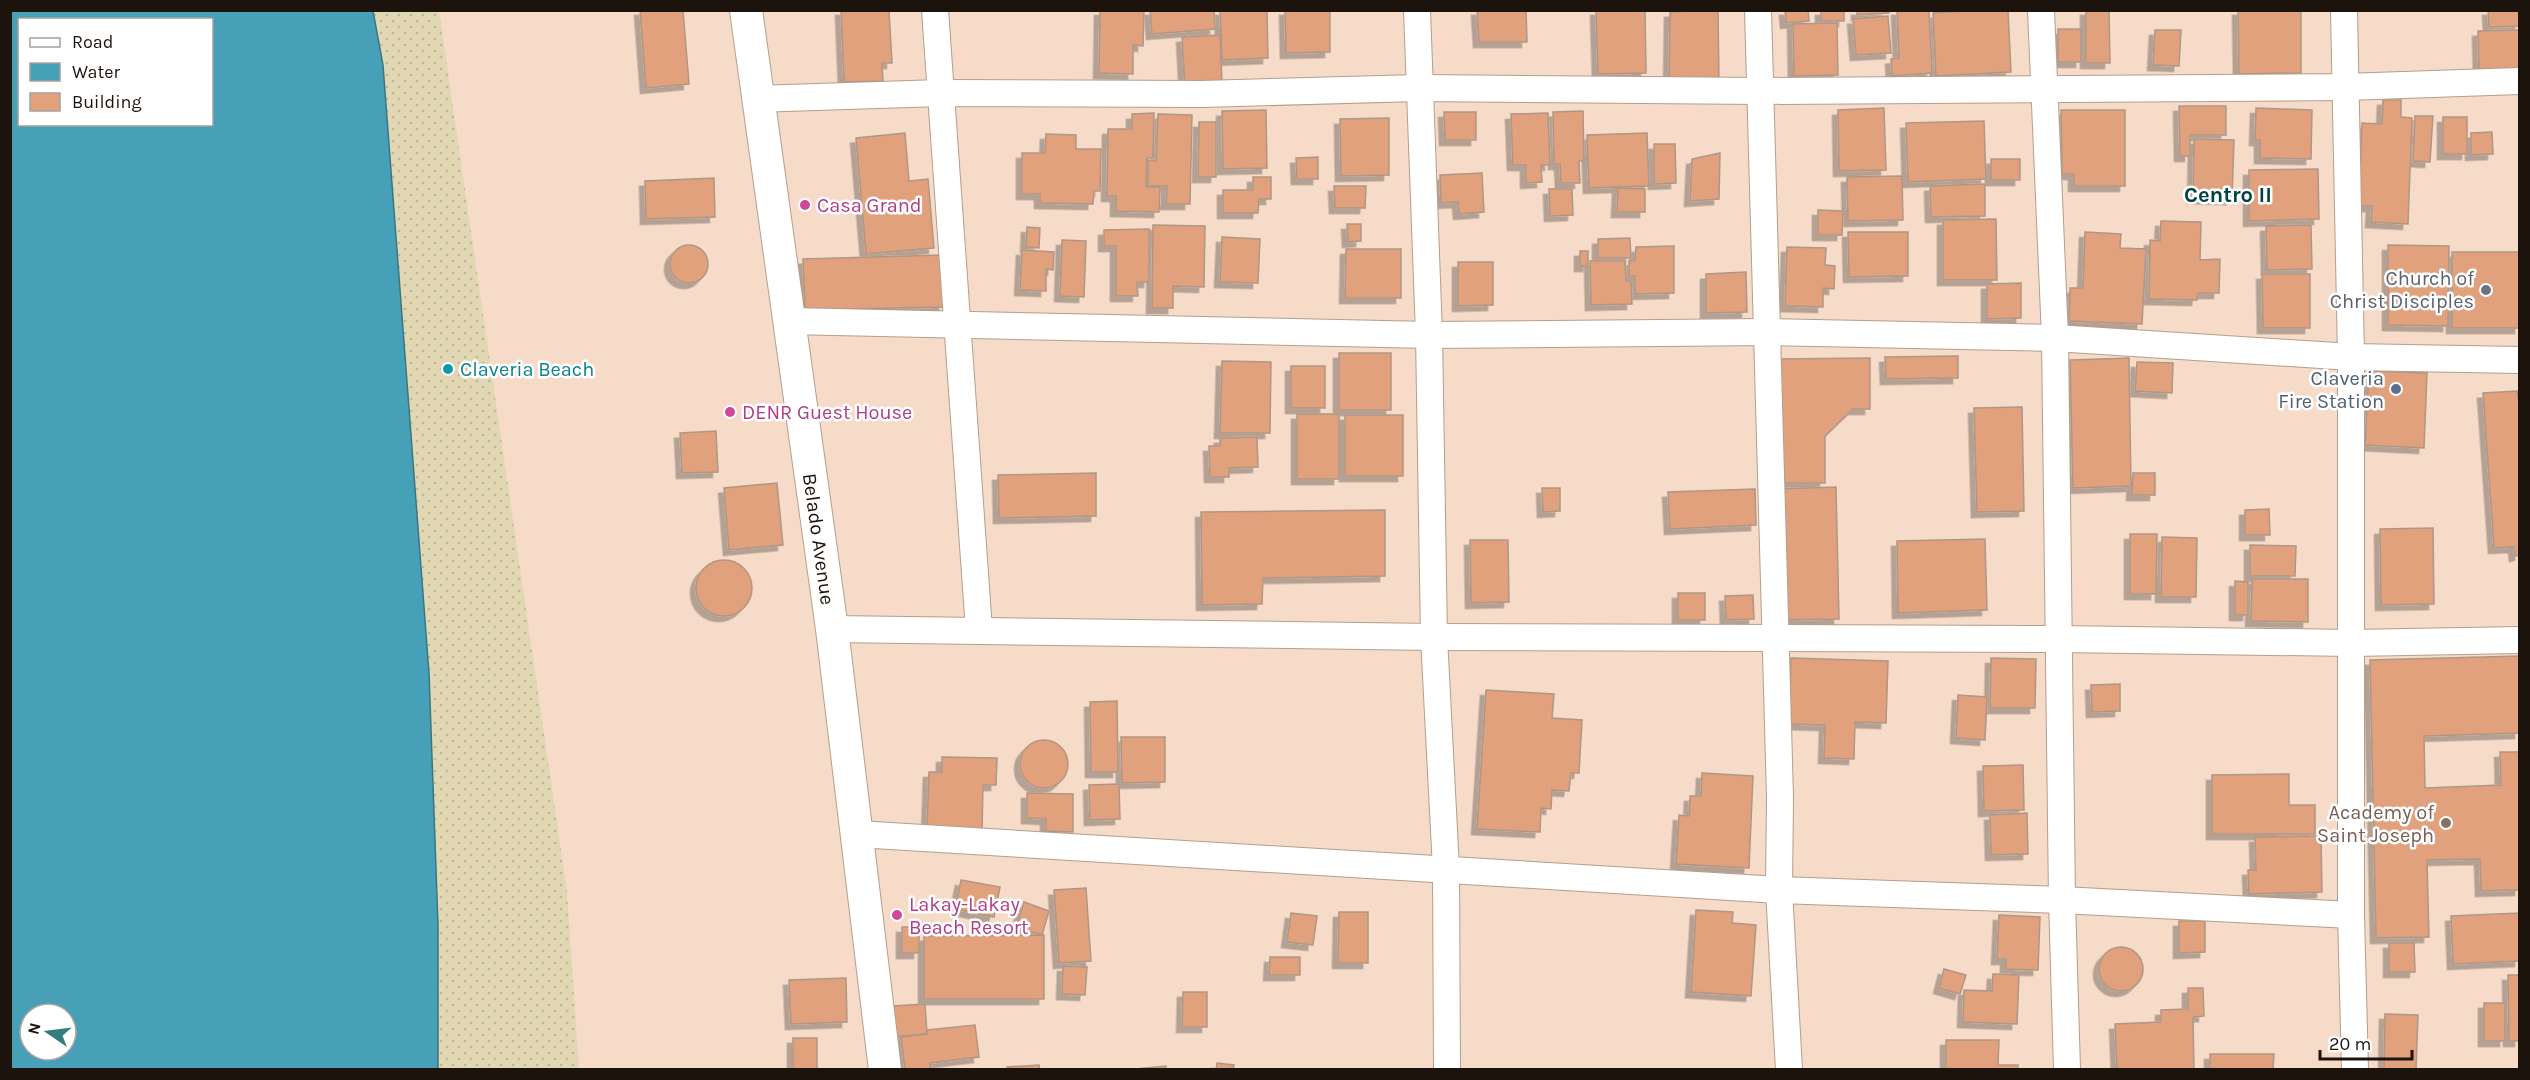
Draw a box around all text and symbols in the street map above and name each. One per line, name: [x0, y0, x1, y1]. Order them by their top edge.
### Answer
legend: [18, 18, 213, 126]
text: Road: [72, 31, 113, 53]
text: Water: [72, 61, 120, 83]
text: Building: [72, 91, 142, 113]
district label: Centro II: [2184, 182, 2272, 208]
place label: Casa Grand: [817, 194, 922, 217]
marker: Casa Grand: [798, 198, 812, 212]
place label: Church of Christ Disciples: [2330, 267, 2474, 313]
marker: Church of Christ Disciples: [2479, 283, 2493, 297]
place label: Claveria Beach: [460, 358, 594, 381]
marker: Claveria Beach: [441, 362, 455, 376]
place label: Claveria Fire Station: [2278, 367, 2384, 413]
marker: Claveria Fire Station: [2389, 382, 2403, 396]
place label: DENR Guest House: [742, 401, 912, 424]
marker: DENR Guest House: [723, 405, 737, 419]
street label: Belado Avenue: [798, 472, 839, 606]
place label: Academy of Saint Joseph: [2317, 801, 2434, 847]
marker: Academy of Saint Joseph: [2439, 816, 2453, 830]
place label: Lakay-Lakay Beach Resort: [909, 893, 1029, 939]
marker: Lakay-Lakay Beach Resort: [890, 908, 904, 922]
north arrow: [18, 1002, 78, 1062]
text: N: [23, 1021, 45, 1036]
scale bar: [2320, 1023, 2412, 1061]
text: 20 m: [2329, 1033, 2371, 1055]

